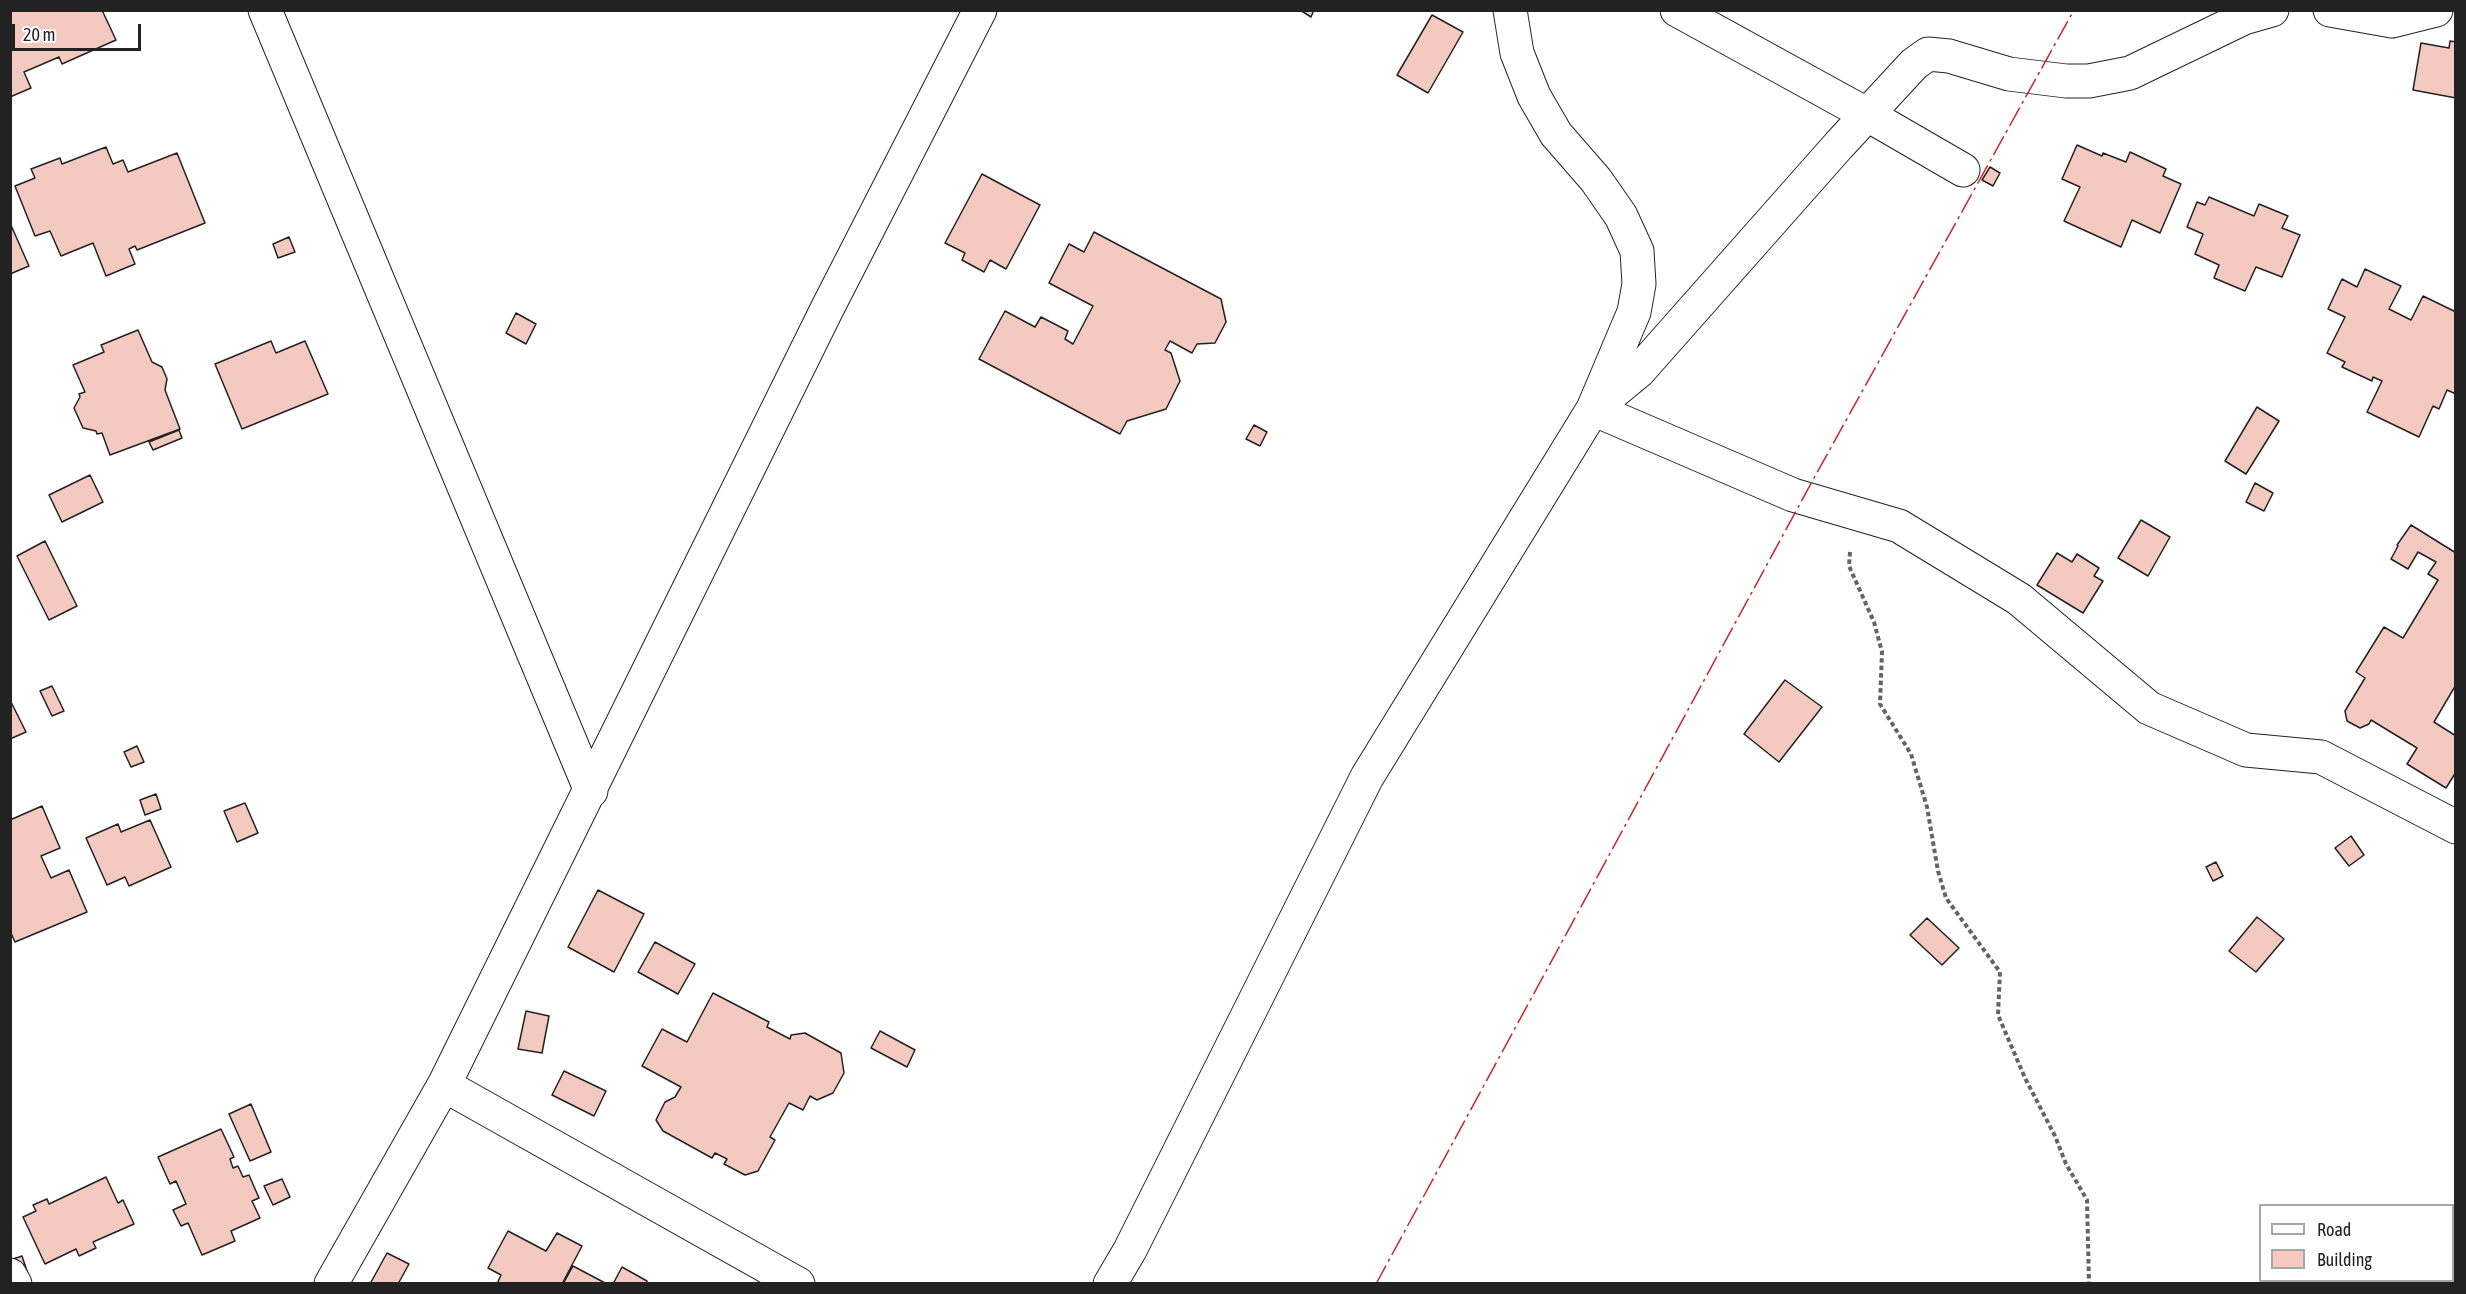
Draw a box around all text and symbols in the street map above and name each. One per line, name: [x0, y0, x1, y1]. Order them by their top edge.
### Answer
scale bar: [15, 12, 144, 50]
text: 20 m: [23, 24, 55, 45]
legend: [2259, 1204, 2454, 1282]
text: Road: [2317, 1219, 2351, 1240]
text: Building: [2317, 1249, 2372, 1270]

